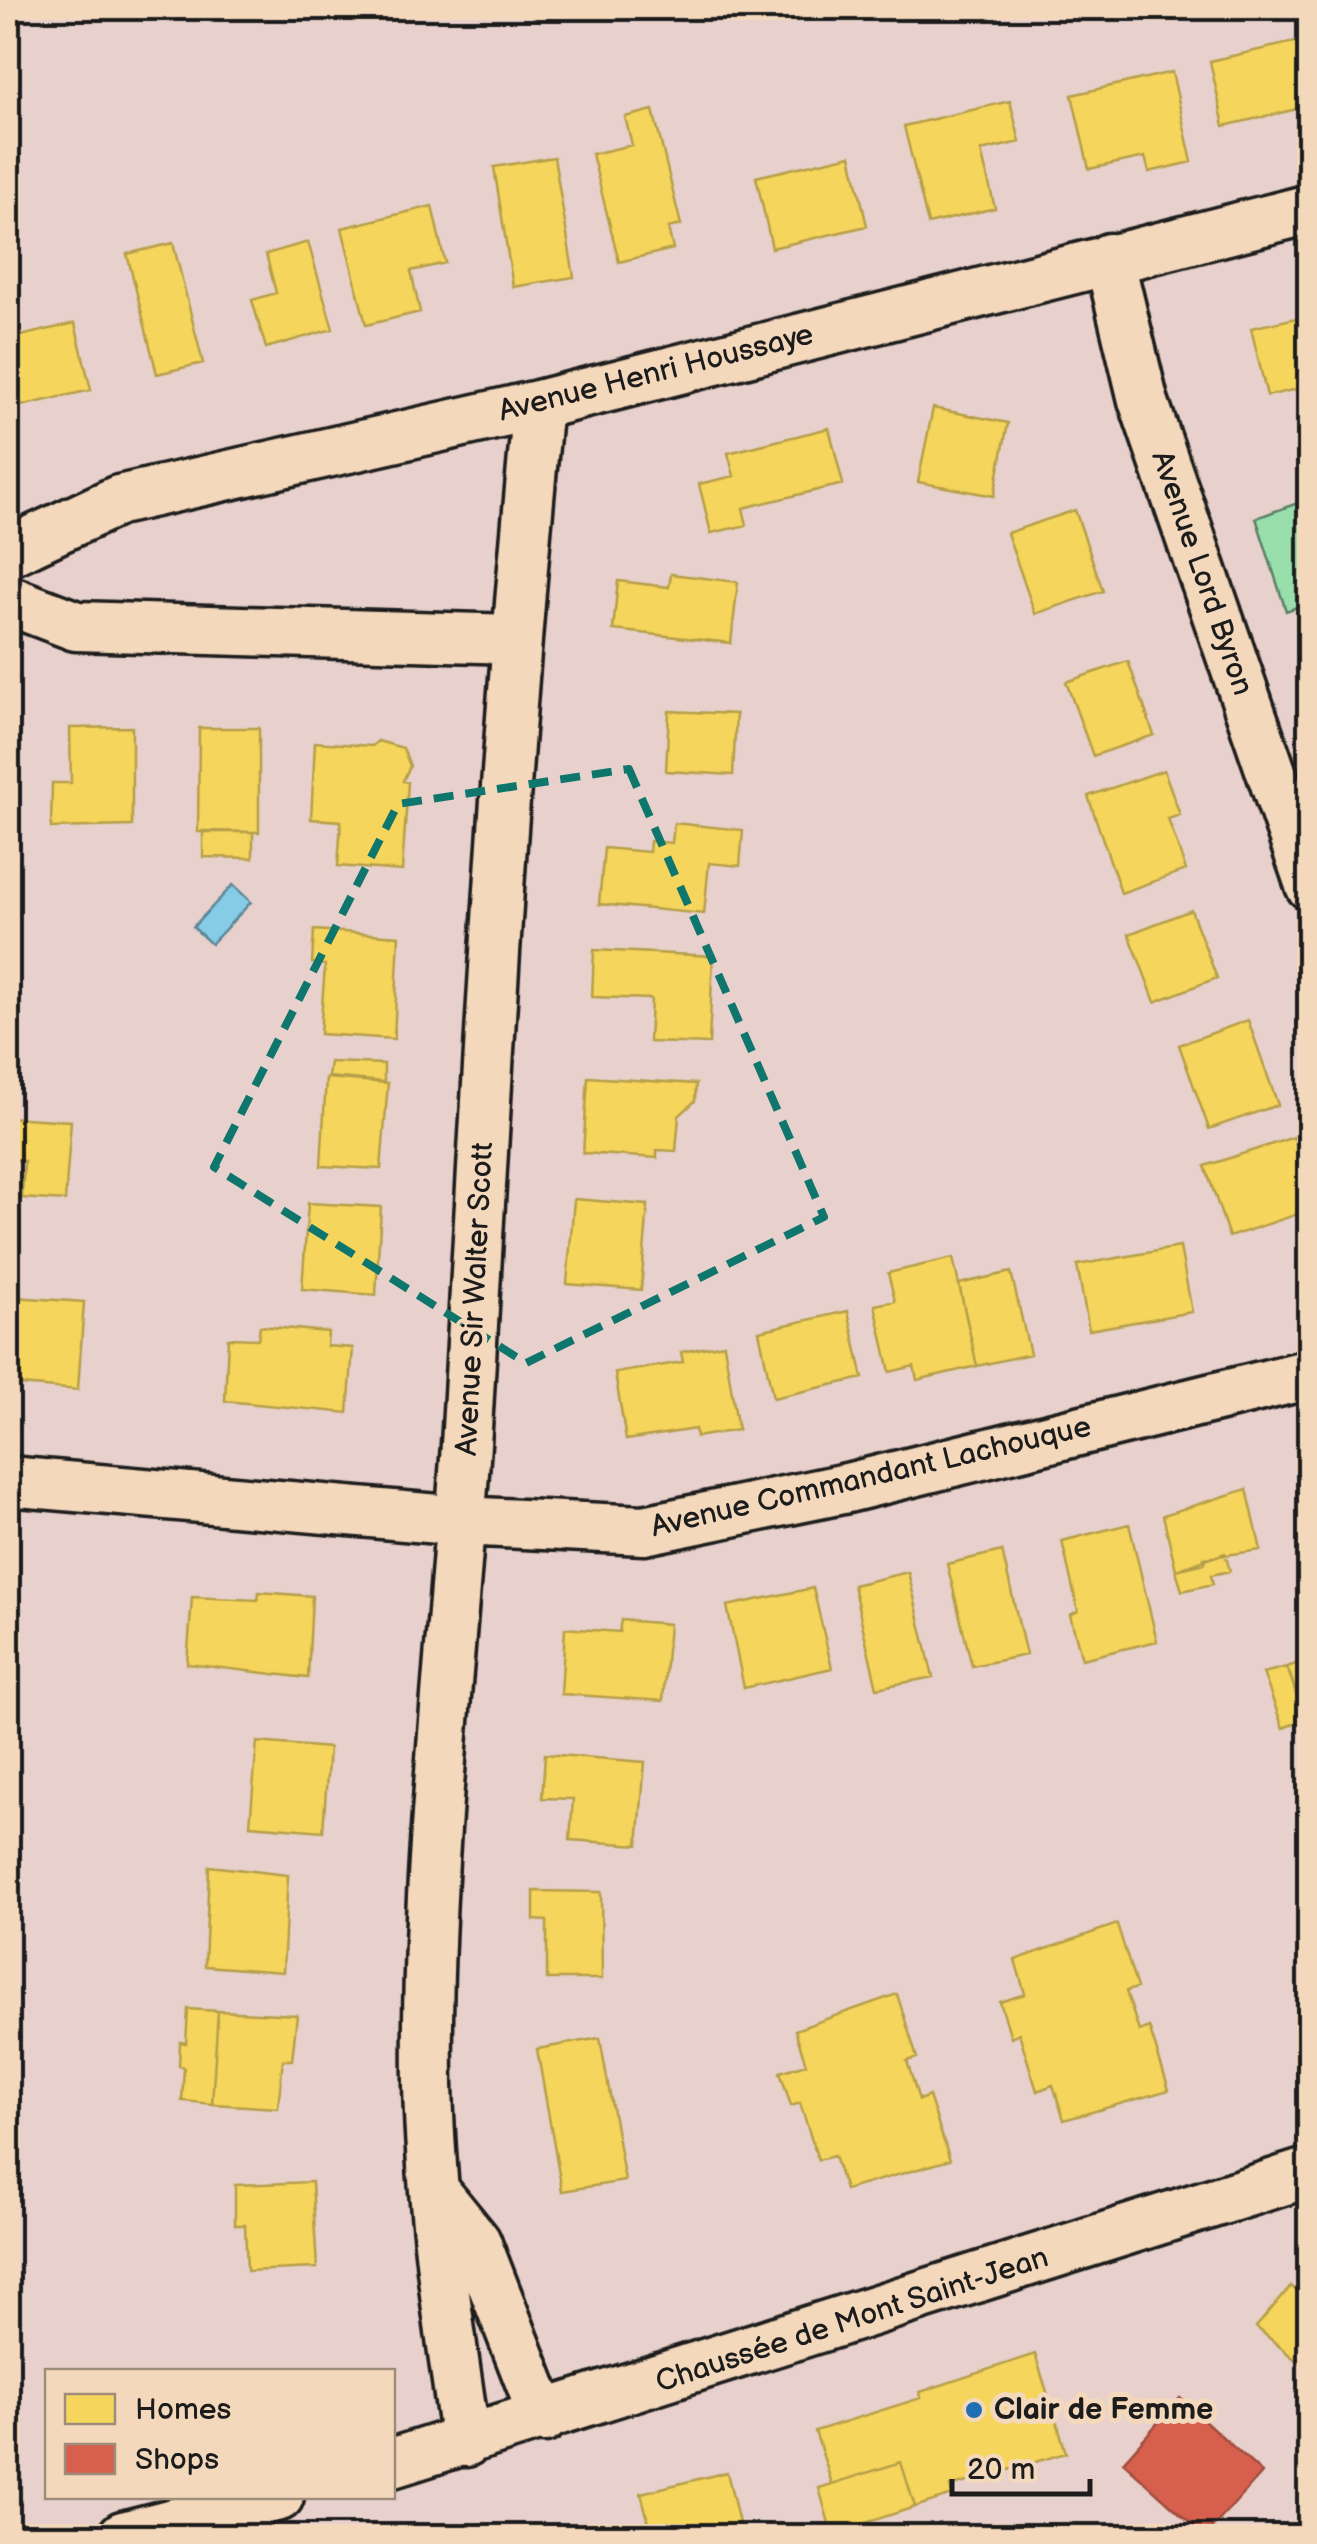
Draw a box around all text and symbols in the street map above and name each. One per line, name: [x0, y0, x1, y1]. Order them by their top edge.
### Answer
street label: Avenue Henri Houssaye: [495, 316, 817, 430]
street label: Avenue Lord Byron: [1143, 446, 1261, 700]
street label: Avenue Sir Walter Scott: [449, 1141, 501, 1457]
street label: Avenue Commandant Lachouque: [648, 1409, 1094, 1545]
street label: Chaussée de Mont Saint-Jean: [651, 2239, 1053, 2401]
legend: [45, 2369, 395, 2499]
text: Homes: [135, 2392, 232, 2428]
place label: Clair de Femme: [994, 2392, 1213, 2428]
marker: Clair de Femme: [963, 2399, 985, 2421]
scale bar: [952, 2434, 1090, 2496]
text: Shops: [135, 2442, 219, 2478]
text: 20 m: [967, 2452, 1035, 2488]

